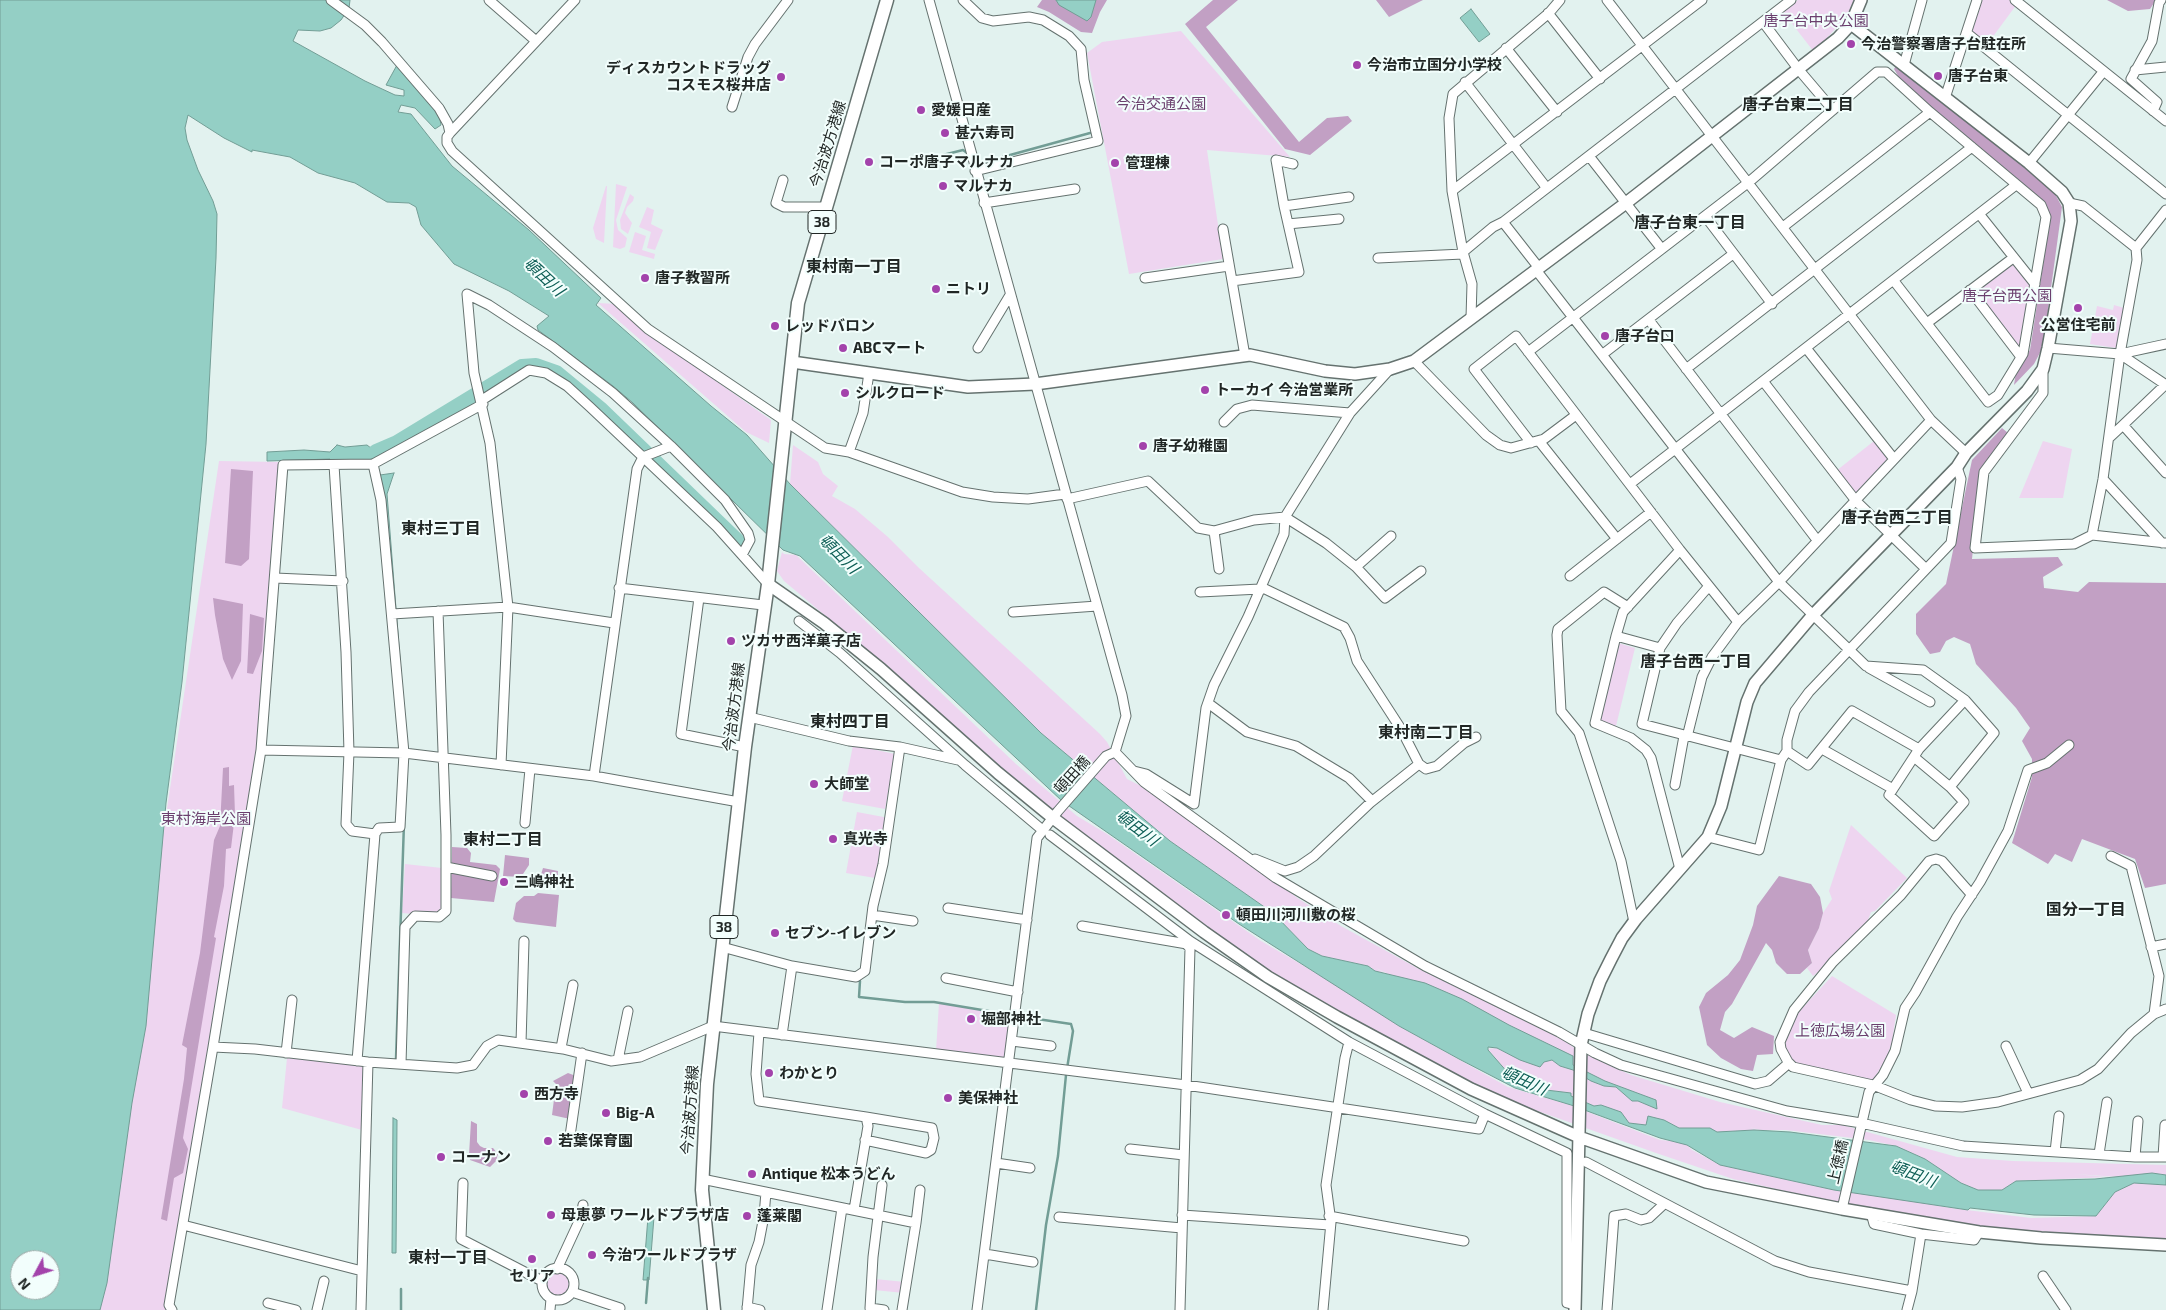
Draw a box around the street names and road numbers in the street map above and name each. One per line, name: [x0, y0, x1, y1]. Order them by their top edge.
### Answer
street label: 今治波方港線: [806, 98, 850, 190]
road number: 38: [808, 210, 836, 233]
street label: 今治波方港線: [720, 661, 748, 753]
street label: 頓田橋: [1050, 752, 1094, 798]
road number: 38: [710, 916, 738, 939]
street label: 今治波方港線: [678, 1064, 702, 1156]
street label: 上徳橋: [1824, 1138, 1852, 1186]

